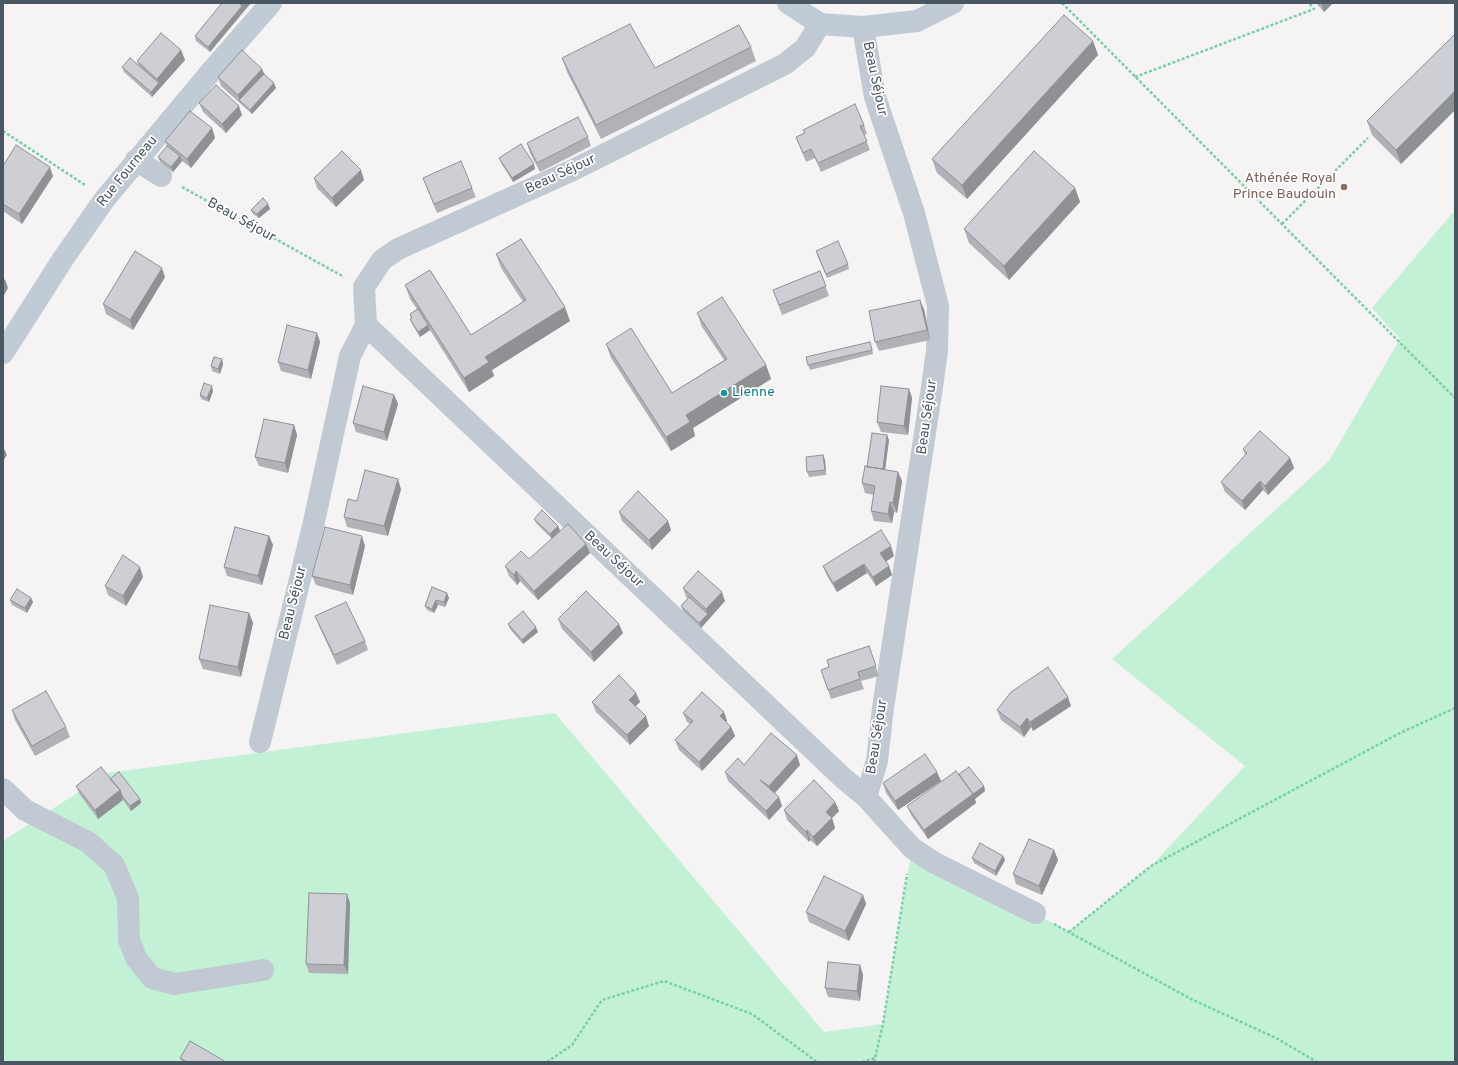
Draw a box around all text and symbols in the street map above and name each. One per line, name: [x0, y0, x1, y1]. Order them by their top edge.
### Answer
street label: Beau Séjour: [858, 40, 890, 118]
street label: Rue Fourneau: [94, 133, 162, 211]
street label: Beau Séjour: [523, 151, 599, 199]
place label: Athénée Royal Prince Baudouin: [1233, 171, 1336, 204]
marker: Athénée Royal Prince Baudouin: [1339, 182, 1349, 192]
street label: Beau Séjour: [204, 195, 278, 247]
street label: Beau Séjour: [914, 378, 942, 456]
place label: Lienne: [732, 385, 775, 401]
marker: Lienne: [719, 388, 729, 398]
street label: Beau Séjour: [580, 528, 646, 592]
street label: Beau Séjour: [277, 564, 311, 642]
street label: Beau Séjour: [864, 698, 892, 776]

